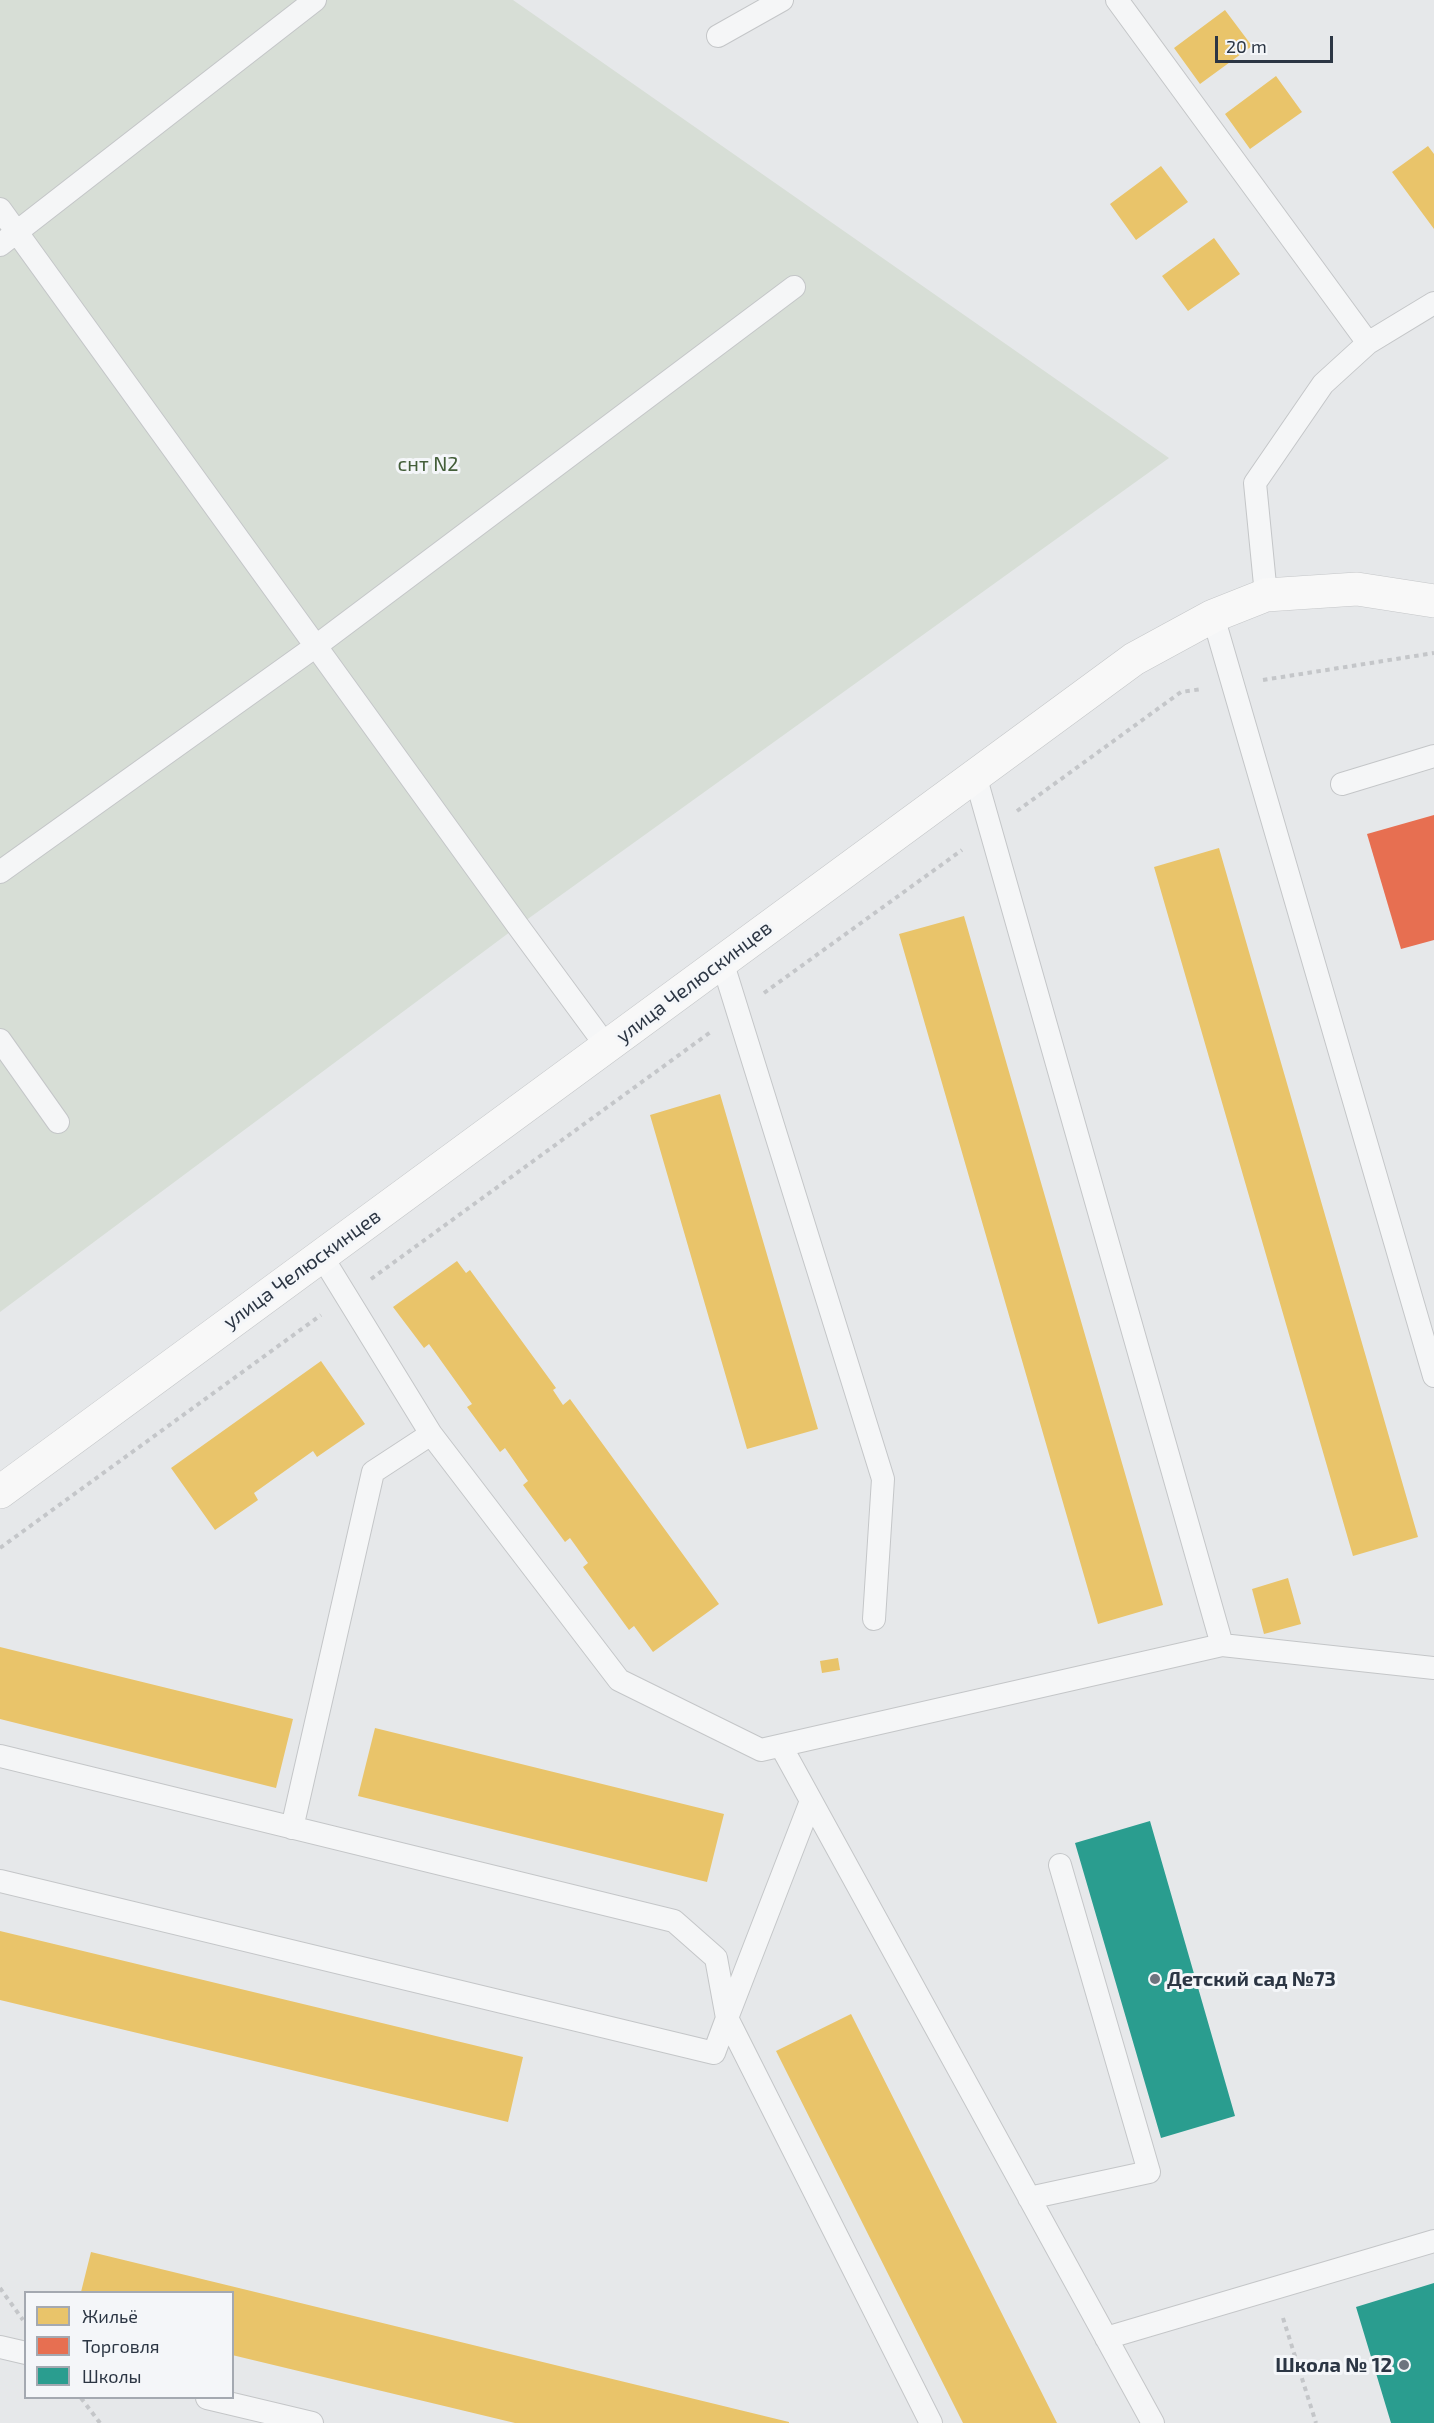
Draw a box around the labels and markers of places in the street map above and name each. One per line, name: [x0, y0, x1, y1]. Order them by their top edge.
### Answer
place label: Детский сад №73: [1167, 1967, 1336, 1991]
marker: Детский сад №73: [1148, 1972, 1162, 1986]
place label: Школа № 12: [1275, 2353, 1392, 2377]
marker: Школа № 12: [1397, 2358, 1411, 2372]

